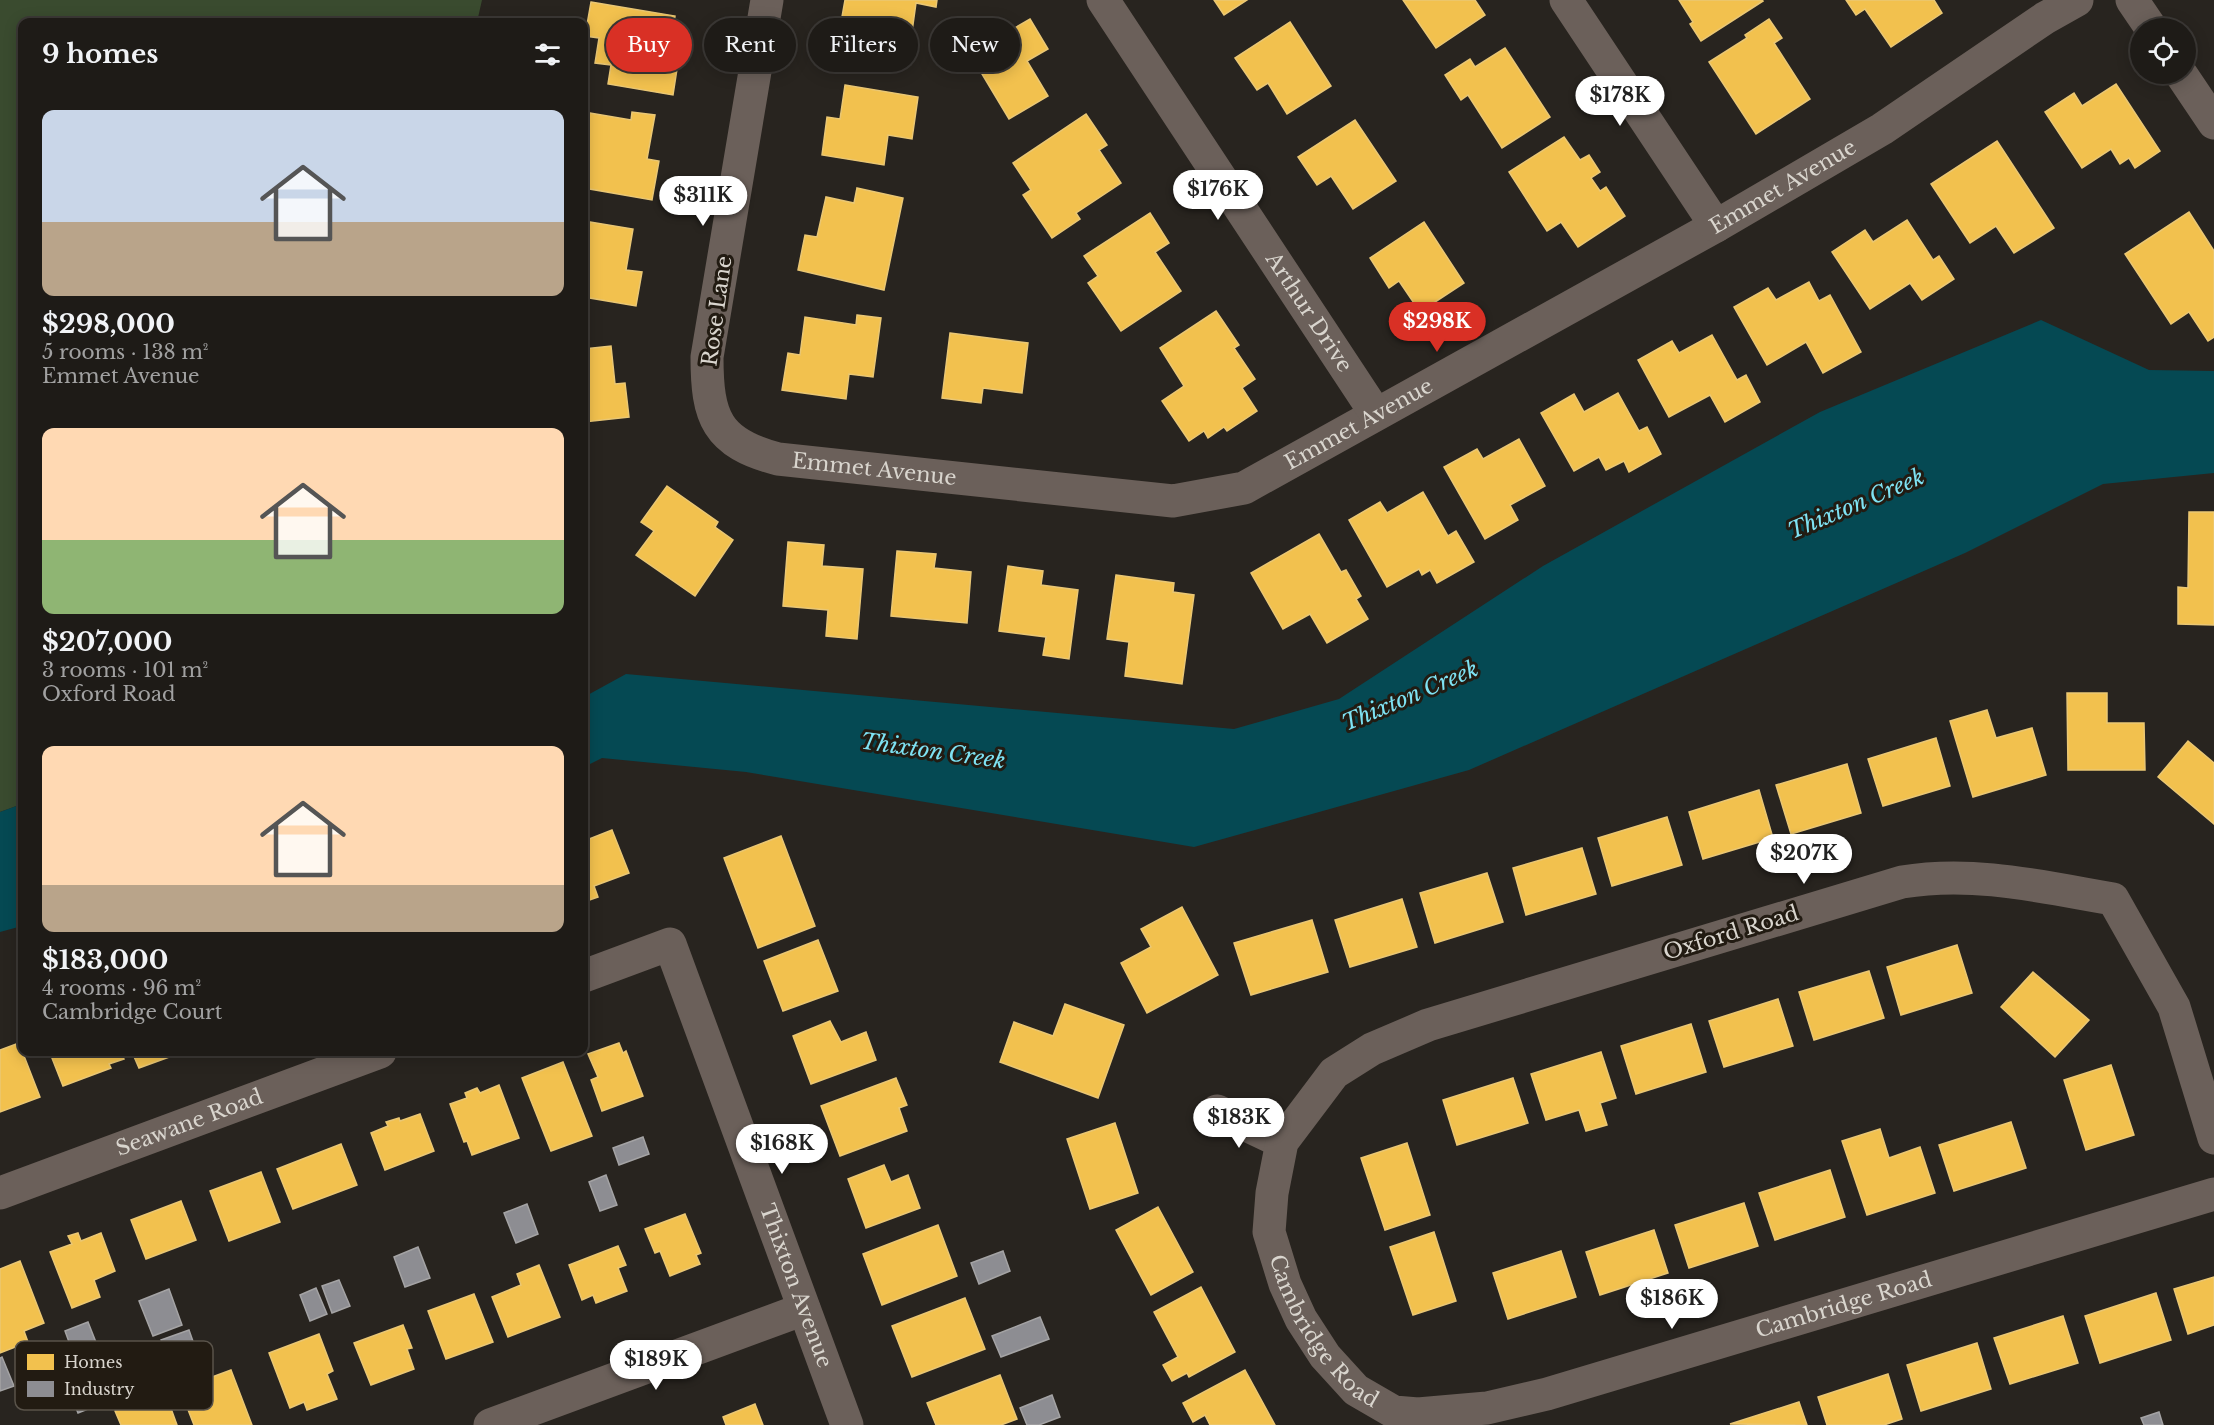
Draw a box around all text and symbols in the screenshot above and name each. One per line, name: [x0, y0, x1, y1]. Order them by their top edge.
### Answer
chip: Buy: [606, 18, 692, 72]
chip: Rent: [704, 18, 796, 72]
chip: Filters: [808, 18, 918, 72]
chip: New: [930, 18, 1020, 72]
map controls: [2130, 18, 2196, 84]
button: locate: [2130, 18, 2196, 84]
text: 9 homes: [42, 38, 158, 70]
icon: filters: [531, 38, 564, 71]
pin: $178K: [1578, 76, 1662, 127]
text: $178K: [1589, 83, 1651, 107]
street label: Emmet Avenue: [1705, 134, 1861, 240]
icon: home: [249, 149, 357, 257]
pin: $176K: [1176, 170, 1260, 221]
pin: $311K: [661, 176, 745, 227]
text: $176K: [1187, 177, 1249, 201]
text: $311K: [673, 183, 733, 207]
street label: Arthur Drive: [1259, 246, 1358, 377]
street label: Rose Lane: [696, 254, 738, 368]
pin: $298K: [1395, 302, 1479, 353]
text: $298,000: [42, 308, 175, 340]
text: $298K: [1403, 309, 1471, 333]
text: 5 rooms · 138 m²: [42, 340, 209, 364]
text: Emmet Avenue: [42, 364, 200, 388]
street label: Emmet Avenue: [1280, 373, 1438, 476]
street label: Emmet Avenue: [791, 448, 958, 491]
water label: Thixton Creek: [1784, 463, 1928, 545]
icon: home: [249, 467, 357, 575]
text: $207,000: [42, 626, 172, 658]
water label: Thixton Creek: [1338, 655, 1482, 737]
text: 3 rooms · 101 m²: [42, 658, 208, 682]
text: Oxford Road: [42, 682, 176, 706]
water label: Thixton Creek: [859, 727, 1007, 775]
icon: home: [249, 785, 357, 893]
pin: $207K: [1762, 834, 1846, 885]
text: $207K: [1770, 841, 1838, 865]
street label: Oxford Road: [1660, 900, 1802, 966]
text: $183,000: [42, 944, 168, 976]
text: 4 rooms · 96 m²: [42, 976, 201, 1000]
text: Cambridge Court: [42, 1000, 222, 1024]
street label: Seawane Road: [112, 1084, 266, 1162]
pin: $183K: [1197, 1098, 1281, 1149]
text: $183K: [1207, 1105, 1271, 1129]
pin: $168K: [740, 1124, 824, 1175]
text: $168K: [750, 1131, 814, 1155]
street label: Thixton Avenue: [754, 1200, 838, 1371]
street label: Cambridge Road: [1264, 1252, 1383, 1413]
street label: Cambridge Road: [1753, 1266, 1935, 1344]
pin: $186K: [1630, 1279, 1714, 1330]
text: $186K: [1640, 1286, 1704, 1310]
pin: $189K: [614, 1340, 698, 1391]
legend: [15, 1341, 213, 1410]
text: $189K: [624, 1347, 688, 1371]
text: Homes: [64, 1352, 122, 1372]
text: Industry: [64, 1379, 135, 1399]

